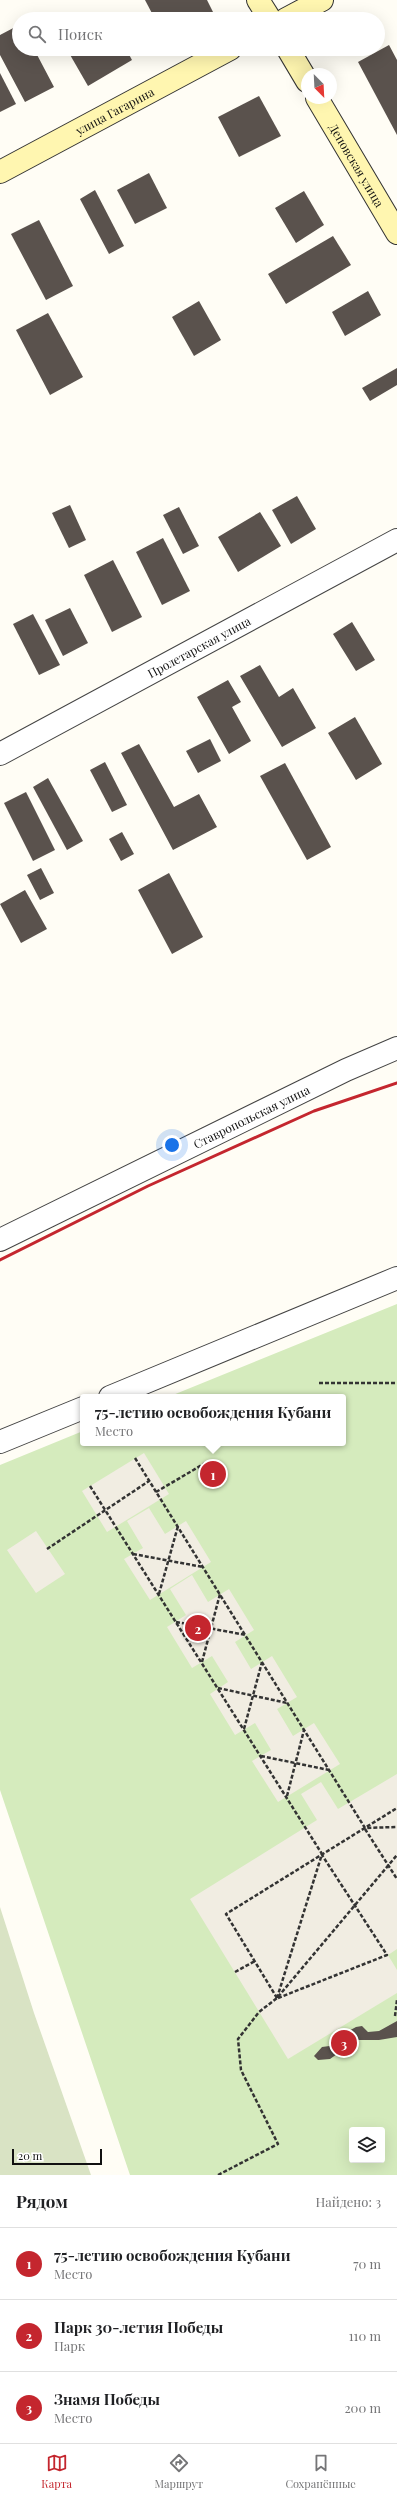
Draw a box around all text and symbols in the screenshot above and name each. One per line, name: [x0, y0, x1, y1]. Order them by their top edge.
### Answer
search box: [12, 12, 385, 56]
icon: search: [26, 23, 48, 45]
text: Поиск: [58, 24, 103, 44]
north arrow: [301, 68, 337, 104]
street label: улица Гагарина: [72, 83, 157, 139]
street label: Деповская улица: [326, 120, 388, 210]
street label: Пролетарская улица: [145, 612, 253, 681]
street label: Ставропольская улица: [190, 1081, 312, 1152]
your location: [162, 1135, 182, 1155]
popup: [80, 1394, 346, 1446]
text: 75-летию освобождения Кубани: [95, 1402, 331, 1422]
text: Место: [95, 1422, 133, 1439]
pin: 1: [200, 1459, 226, 1489]
pin: 2: [185, 1613, 211, 1643]
pin: 3: [331, 2028, 357, 2058]
map controls: [349, 2127, 385, 2163]
button: layers: [349, 2127, 385, 2163]
scale bar: [12, 2147, 102, 2166]
text: 20 m: [18, 2148, 42, 2163]
text: Рядом: [16, 2190, 68, 2212]
text: Найдено: 3: [316, 2193, 381, 2210]
text: 75-летию освобождения Кубани: [54, 2245, 290, 2265]
text: 1: [27, 2255, 31, 2272]
text: 70 m: [353, 2255, 381, 2272]
text: Место: [54, 2265, 92, 2282]
text: Парк 30-летия Победы: [54, 2317, 223, 2337]
text: 2: [26, 2327, 32, 2344]
text: 110 m: [349, 2327, 381, 2344]
text: Парк: [54, 2337, 85, 2354]
text: Знамя Победы: [54, 2389, 160, 2409]
text: 3: [26, 2399, 32, 2416]
text: 200 m: [344, 2399, 381, 2416]
text: Место: [54, 2409, 92, 2426]
tab: Карта: [41, 2452, 72, 2491]
tab: Маршрут: [155, 2452, 203, 2491]
tab: Сохранённые: [286, 2452, 356, 2491]

